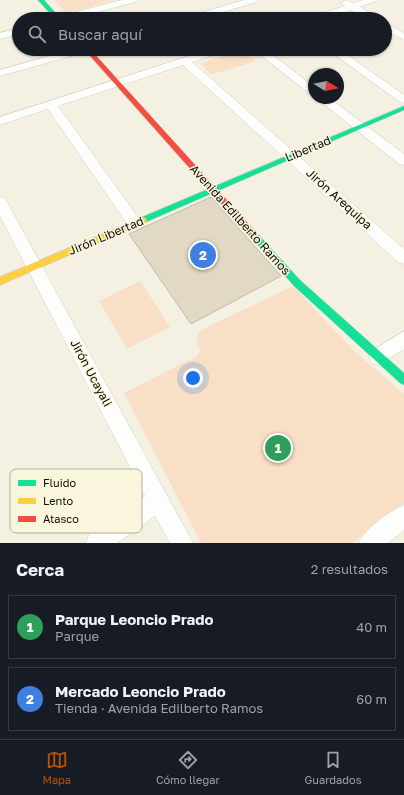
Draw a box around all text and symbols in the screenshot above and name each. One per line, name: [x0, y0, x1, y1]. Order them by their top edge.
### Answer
search box: [12, 12, 392, 56]
icon: search: [26, 23, 48, 45]
text: Buscar aquí: [58, 25, 142, 43]
north arrow: [308, 68, 344, 104]
street label: Libertad: [283, 132, 333, 165]
street label: Avenida Edilberto Ramos: [187, 161, 294, 278]
street label: Jirón Arequipa: [303, 165, 375, 232]
street label: Jirón Libertad: [66, 213, 146, 258]
pin: 2: [190, 240, 216, 270]
street label: Jirón Ucayali: [67, 337, 115, 409]
your location: [183, 368, 203, 388]
pin: 1: [265, 433, 291, 463]
legend: [10, 469, 142, 533]
text: Fluido: [43, 476, 76, 489]
text: Lento: [43, 494, 74, 507]
text: Atasco: [43, 512, 79, 525]
text: Cerca: [16, 559, 64, 580]
text: 2 resultados: [311, 561, 388, 577]
text: Parque Leoncio Prado: [55, 610, 213, 628]
text: 1: [27, 619, 33, 635]
text: 40 m: [356, 619, 387, 635]
text: Parque: [55, 628, 99, 644]
text: Mercado Leoncio Prado: [55, 682, 226, 700]
text: 2: [26, 691, 34, 707]
text: 60 m: [356, 691, 387, 707]
text: Tienda · Avenida Edilberto Ramos: [55, 700, 263, 716]
tab: Mapa: [42, 749, 71, 786]
tab: Cómo llegar: [156, 749, 220, 786]
tab: Guardados: [305, 749, 362, 786]

